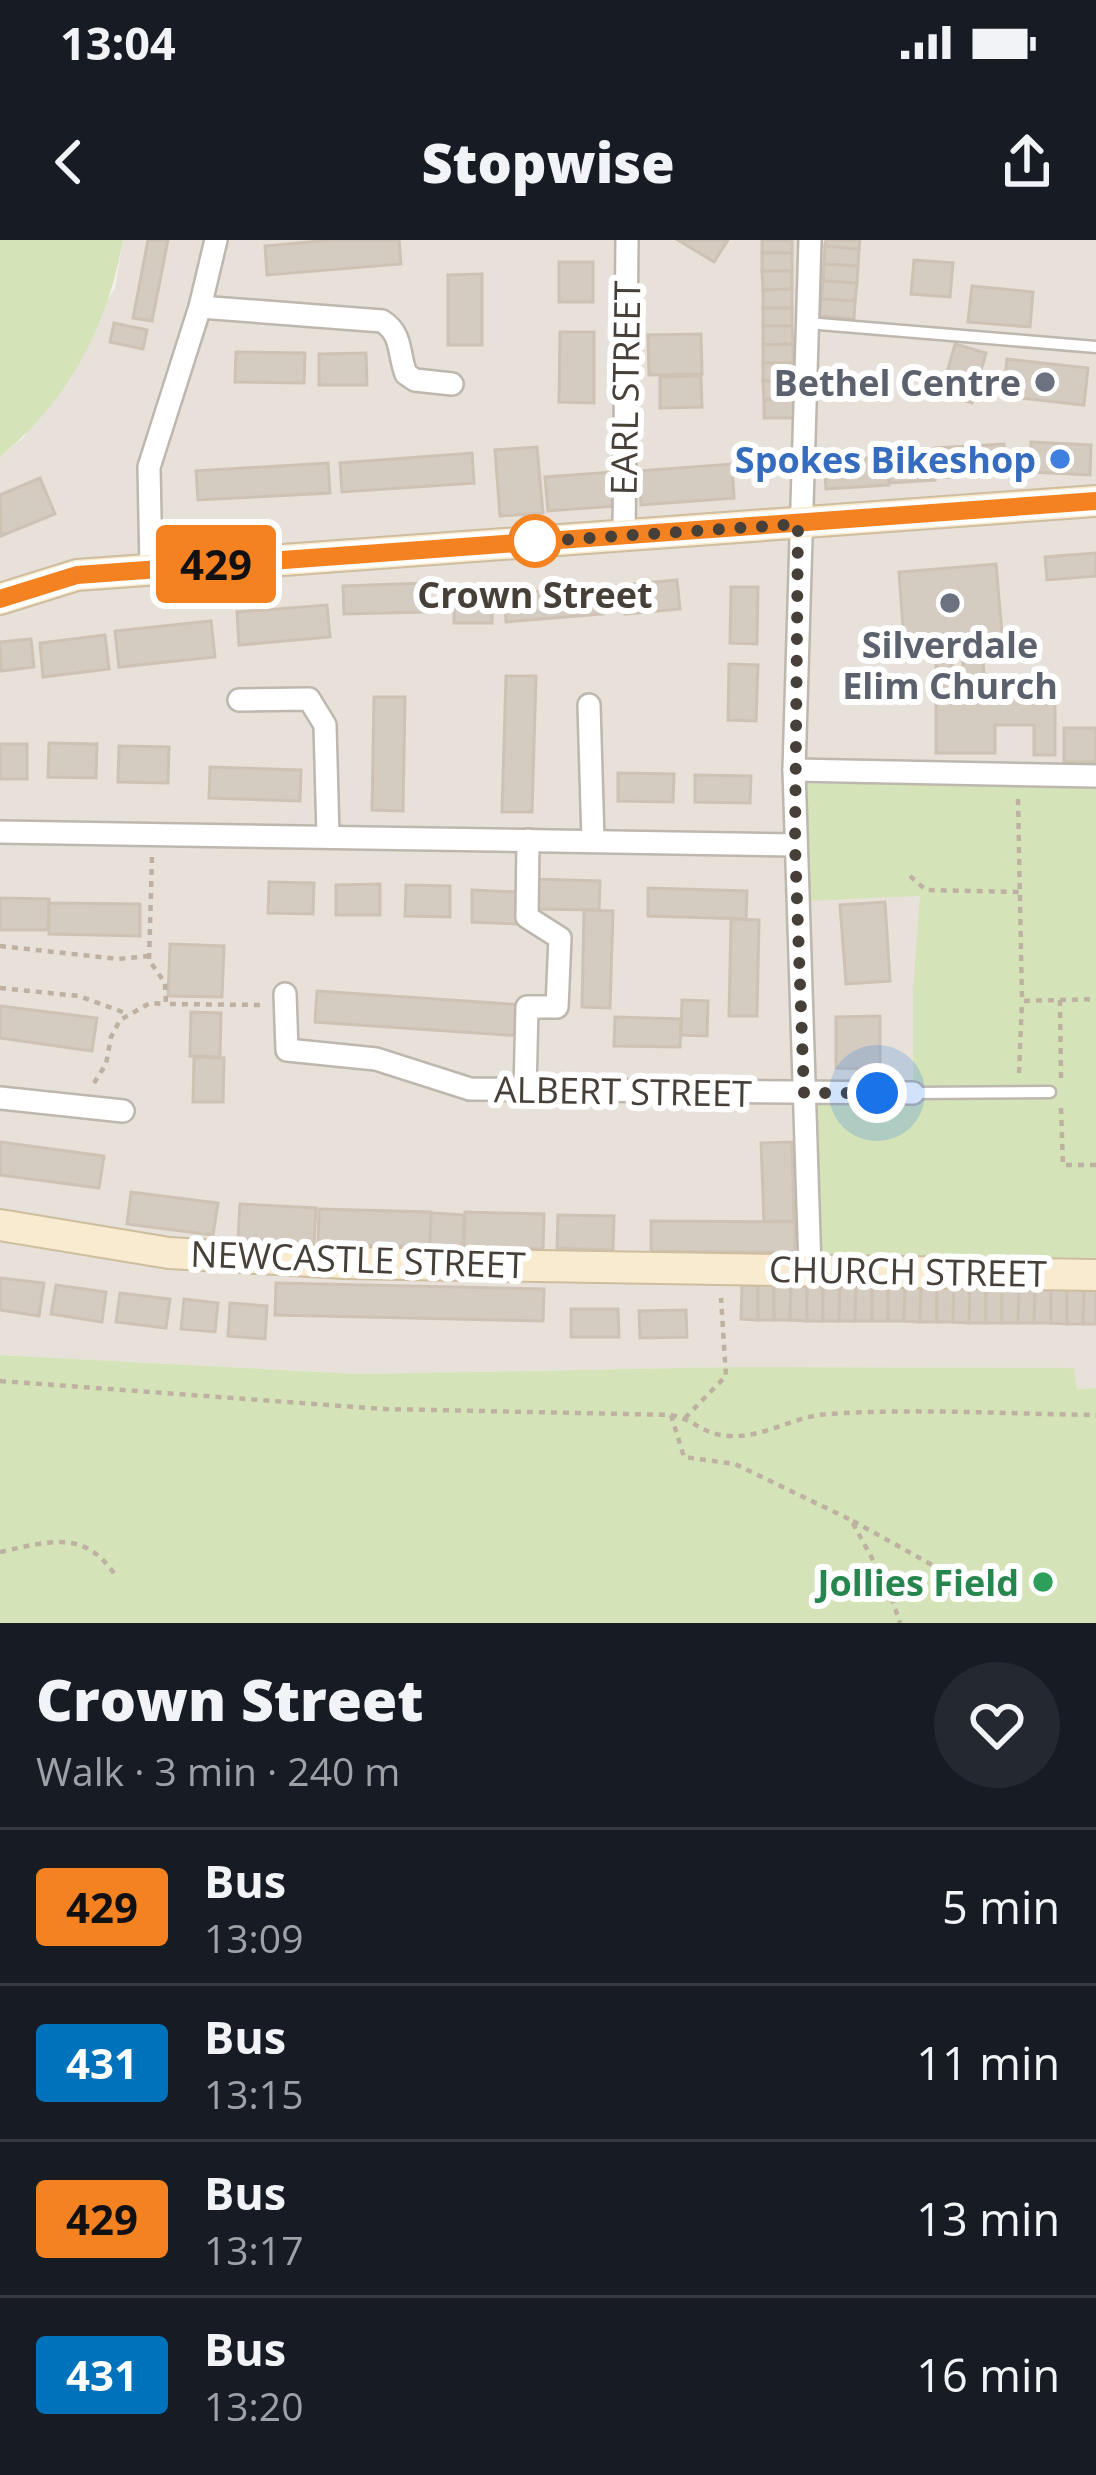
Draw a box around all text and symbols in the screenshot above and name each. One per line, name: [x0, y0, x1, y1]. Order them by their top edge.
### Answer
text: 13:04: [60, 12, 176, 73]
text: Stopwise: [421, 125, 675, 199]
icon: back: [36, 129, 102, 195]
icon: share: [994, 129, 1060, 195]
street label: EARL STREET: [599, 280, 651, 496]
place label: Bethel Centre: [774, 358, 1021, 407]
marker: Bethel Centre: [1032, 369, 1058, 395]
place label: Spokes Bikeshop: [735, 435, 1036, 484]
marker: Spokes Bikeshop: [1047, 446, 1073, 472]
marker: Crown Street: [510, 516, 560, 566]
line badge: 429: [147, 525, 285, 603]
text: 429: [180, 535, 252, 592]
place label: Crown Street: [417, 570, 653, 619]
marker: Silverdale Elim Church: [937, 590, 963, 616]
place label: Silverdale Elim Church: [842, 620, 1058, 710]
your location: [847, 1063, 907, 1123]
street label: ALBERT STREET: [494, 1064, 752, 1118]
street label: NEWCASTLE STREET: [190, 1229, 526, 1289]
street label: CHURCH STREET: [769, 1244, 1048, 1298]
place label: Jollies Field: [815, 1558, 1019, 1607]
marker: Jollies Field: [1030, 1569, 1056, 1595]
text: Crown Street: [36, 1660, 423, 1738]
button: heart: [934, 1662, 1060, 1788]
text: Walk · 3 min · 240 m: [36, 1744, 400, 1797]
text: Bus: [204, 1850, 286, 1911]
text: 5 min: [942, 1876, 1060, 1937]
text: 429: [66, 1878, 138, 1935]
text: 13:09: [204, 1911, 303, 1964]
text: Bus: [204, 2006, 286, 2067]
text: 11 min: [916, 2032, 1060, 2093]
text: 431: [66, 2034, 138, 2091]
text: 13:15: [204, 2067, 303, 2120]
text: Bus: [204, 2162, 286, 2223]
text: 13 min: [916, 2188, 1060, 2249]
text: 429: [66, 2190, 138, 2247]
text: 13:17: [204, 2223, 303, 2276]
text: Bus: [204, 2318, 286, 2379]
text: 16 min: [916, 2344, 1060, 2405]
text: 431: [66, 2346, 138, 2403]
text: 13:20: [204, 2379, 303, 2432]

